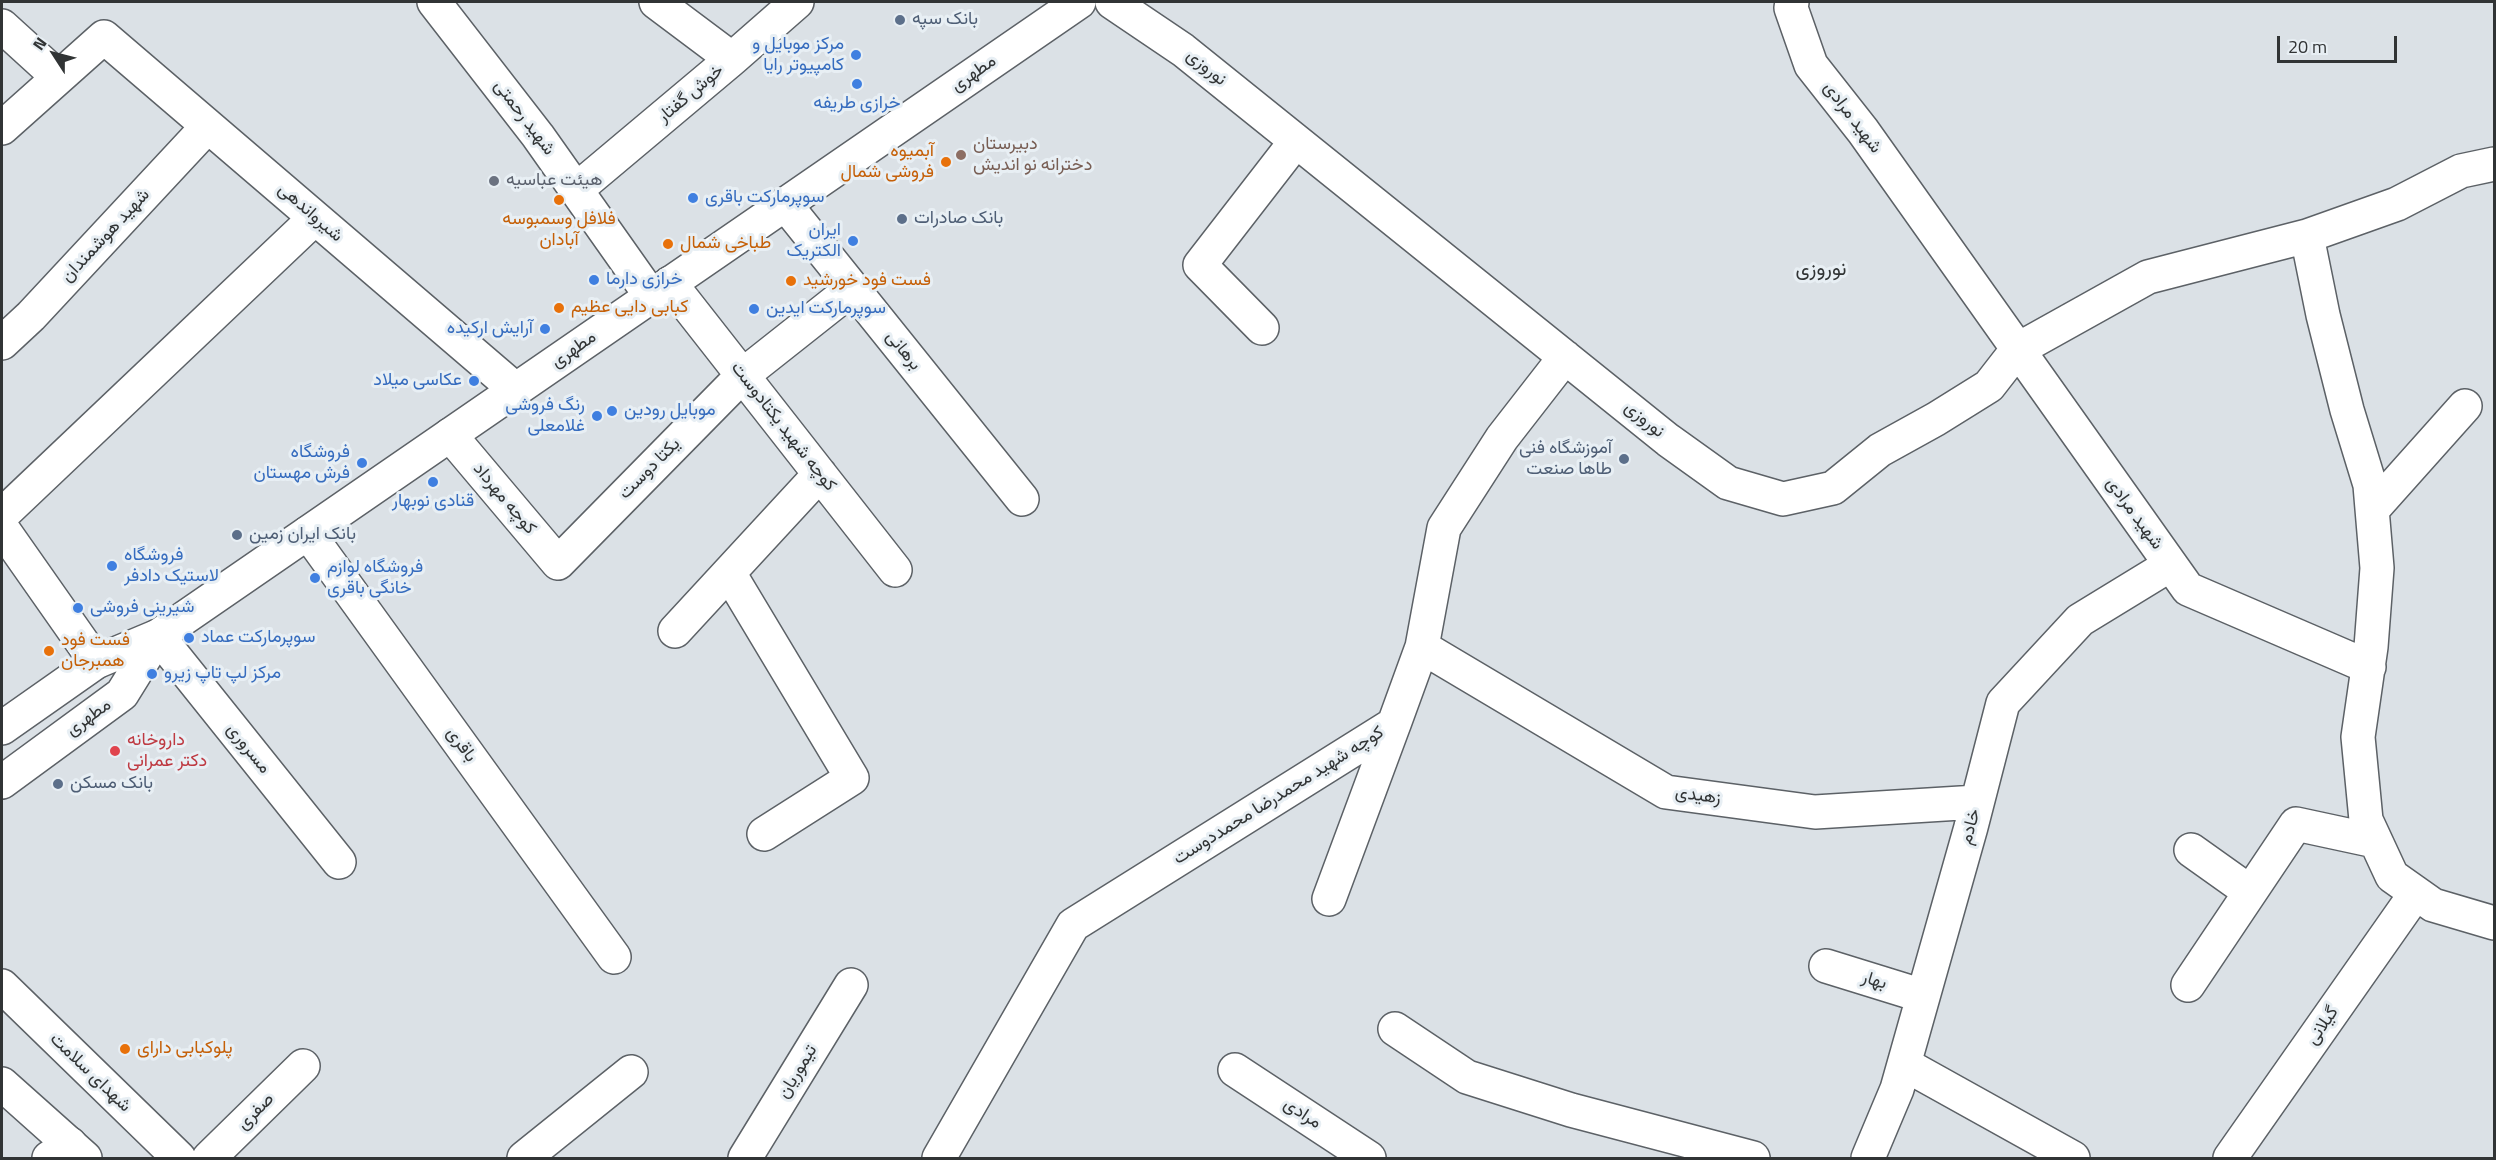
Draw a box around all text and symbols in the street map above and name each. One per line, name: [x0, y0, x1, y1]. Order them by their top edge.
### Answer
place label: بانک سپه: [912, 9, 978, 31]
marker: بانک سپه: [893, 13, 907, 27]
north arrow: [24, 24, 84, 84]
scale bar: [2280, 24, 2400, 62]
text: N: [26, 32, 52, 55]
text: 20 m: [2288, 33, 2327, 60]
place label: مرکز موبایل و کامپیوتر رایا: [752, 34, 844, 76]
street label: نوروزی: [1181, 45, 1231, 91]
marker: مرکز موبایل و کامپیوتر رایا: [849, 48, 863, 62]
street label: مطهری: [947, 51, 1001, 97]
street label: خوش گفتار: [653, 60, 729, 128]
street label: شهید رحمتی: [489, 76, 559, 160]
marker: خرازی طریفه: [850, 77, 864, 91]
street label: شهید مرادی: [1818, 78, 1886, 158]
place label: خرازی طریفه: [813, 93, 901, 115]
place label: دبیرستان دخترانه نو اندیش: [973, 134, 1092, 176]
place label: آبمیوه فروشی شمال: [841, 141, 934, 184]
marker: دبیرستان دخترانه نو اندیش: [954, 148, 968, 162]
marker: آبمیوه فروشی شمال: [939, 155, 953, 169]
place label: هیئت عباسیه: [506, 170, 603, 192]
marker: هیئت عباسیه: [487, 174, 501, 188]
street label: شیرواندهی: [273, 179, 347, 247]
street label: شهید هوشمندان: [57, 185, 155, 287]
place label: سوپرمارکت باقری: [705, 187, 824, 209]
marker: سوپرمارکت باقری: [686, 191, 700, 205]
marker: فلافل وسمبوسه آبادان: [552, 193, 566, 207]
place label: بانک صادرات: [914, 208, 1003, 230]
place label: فلافل وسمبوسه آبادان: [502, 209, 616, 252]
marker: بانک صادرات: [895, 212, 909, 226]
place label: ایران الکتریک: [786, 220, 841, 262]
place label: طباخی شمال: [680, 233, 771, 255]
marker: ایران الکتریک: [846, 234, 860, 248]
marker: طباخی شمال: [661, 237, 675, 251]
district label: نوروزی: [1796, 258, 1846, 282]
place label: خرازی دارما: [606, 269, 683, 291]
place label: فست فود خورشید: [803, 270, 931, 292]
marker: خرازی دارما: [587, 273, 601, 287]
marker: فست فود خورشید: [784, 274, 798, 288]
place label: کبابی دایی عظیم: [571, 297, 689, 319]
place label: سوپرمارکت ایدین: [766, 298, 886, 320]
marker: کبابی دایی عظیم: [552, 301, 566, 315]
marker: سوپرمارکت ایدین: [747, 302, 761, 316]
place label: آرایش ارکیده: [447, 318, 533, 340]
marker: آرایش ارکیده: [538, 322, 552, 336]
street label: مطهری: [547, 327, 601, 373]
street label: برهانی: [880, 327, 926, 375]
street label: کوچه شهید یکتادوست: [726, 358, 840, 496]
place label: عکاسی میلاد: [373, 370, 462, 392]
marker: عکاسی میلاد: [467, 374, 481, 388]
place label: رنگ فروشی غلامعلی: [505, 395, 585, 438]
street label: نوروزی: [1619, 397, 1669, 443]
place label: موبایل رودین: [624, 400, 716, 422]
marker: موبایل رودین: [605, 404, 619, 418]
marker: رنگ فروشی غلامعلی: [590, 409, 604, 423]
street label: یکتا دوست: [615, 434, 685, 504]
place label: آموزشگاه فنی طاها صنعت: [1519, 438, 1612, 480]
place label: فروشگاه فرش مهستان: [253, 442, 350, 484]
marker: آموزشگاه فنی طاها صنعت: [1617, 452, 1631, 466]
marker: فروشگاه فرش مهستان: [355, 456, 369, 470]
street label: کوچه مهرداد: [468, 459, 540, 539]
street label: شهید مرادی: [2101, 474, 2167, 554]
marker: قنادی نوبهار: [426, 475, 440, 489]
place label: قنادی نوبهار: [392, 491, 474, 513]
place label: بانک ایران زمین: [249, 524, 356, 546]
marker: بانک ایران زمین: [230, 528, 244, 542]
place label: فروشگاه لاستیک دادفر: [124, 545, 219, 588]
place label: فروشگاه لوازم خانگی باقری: [327, 557, 423, 600]
marker: فروشگاه لاستیک دادفر: [105, 559, 119, 573]
marker: فروشگاه لوازم خانگی باقری: [308, 571, 322, 585]
place label: شیرینی فروشی: [90, 597, 194, 619]
marker: شیرینی فروشی: [71, 601, 85, 615]
place label: سوپرمارکت عماد: [201, 627, 315, 649]
place label: فست فود همبرجان: [61, 630, 130, 672]
marker: سوپرمارکت عماد: [182, 631, 196, 645]
marker: فست فود همبرجان: [42, 644, 56, 658]
place label: مرکز لپ تاپ زیرو: [164, 663, 281, 685]
marker: مرکز لپ تاپ زیرو: [145, 667, 159, 681]
street label: مطهری: [62, 694, 116, 742]
street label: مسروری: [221, 720, 275, 778]
street label: کوچه شهید محمدرضا محمددوست: [1170, 722, 1388, 870]
street label: باقری: [441, 723, 481, 767]
place label: داروخانه دکتر عمرانی: [127, 730, 207, 772]
marker: داروخانه دکتر عمرانی: [108, 744, 122, 758]
place label: بانک مسکن: [70, 773, 153, 795]
marker: بانک مسکن: [51, 777, 65, 791]
street label: زهیدی: [1674, 782, 1722, 810]
street label: خادم: [1956, 807, 1986, 847]
street label: بهار: [1859, 967, 1889, 995]
street label: گیلانی: [2302, 1003, 2344, 1049]
street label: شهدای سلامت: [45, 1029, 135, 1117]
place label: پلوکبابی دارای: [137, 1038, 232, 1060]
street label: تیموریان: [774, 1041, 822, 1103]
marker: پلوکبابی دارای: [118, 1042, 132, 1056]
street label: صفری: [233, 1089, 279, 1135]
street label: مرادی: [1279, 1094, 1325, 1134]

